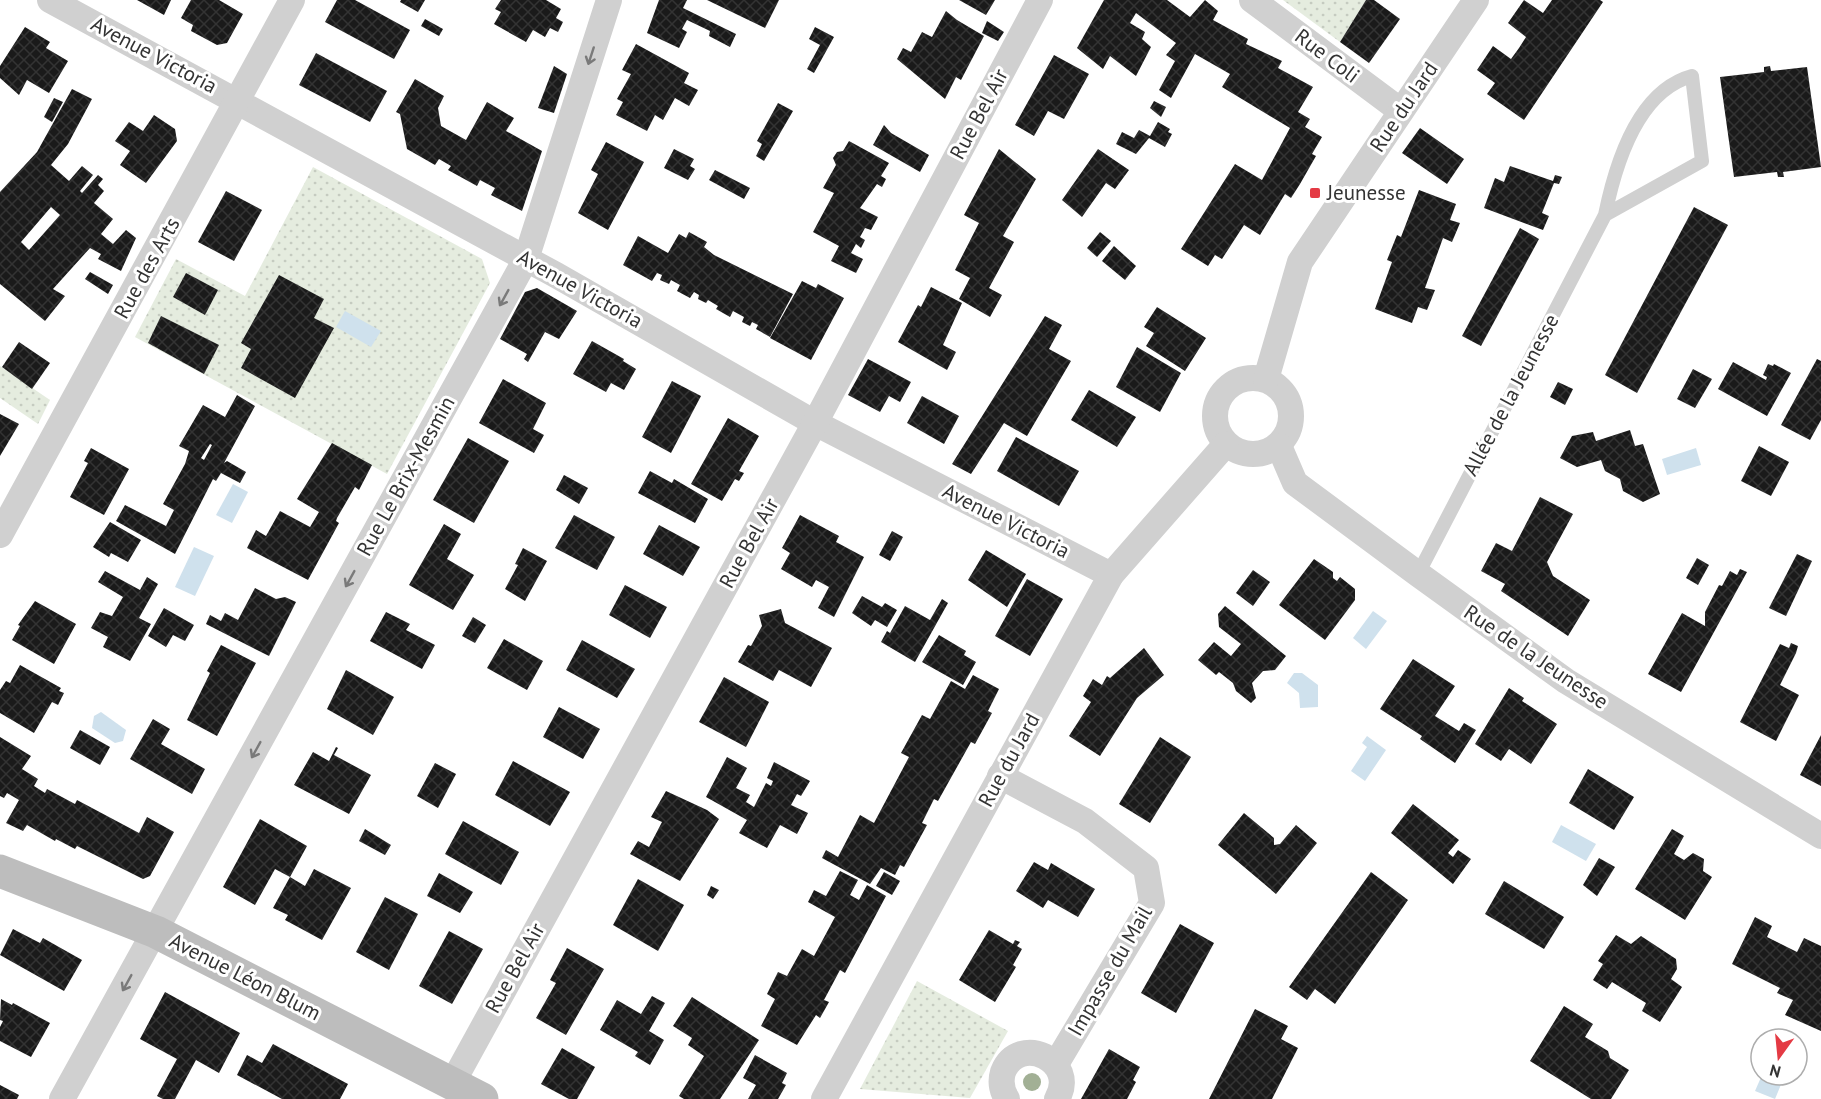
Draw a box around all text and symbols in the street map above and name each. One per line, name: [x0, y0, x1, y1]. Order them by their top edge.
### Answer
street label: Avenue Victoria: [87, 10, 222, 99]
street label: Rue Coli: [1290, 23, 1365, 89]
one-way arrow: [585, 46, 596, 65]
street label: Rue du Jard: [1364, 56, 1444, 157]
street label: Rue Bel Air: [943, 64, 1014, 164]
place label: Jeunesse: [1326, 179, 1406, 206]
marker: Jeunesse: [1308, 186, 1322, 200]
street label: Rue des Arts: [108, 212, 185, 323]
street label: Avenue Victoria: [513, 243, 648, 334]
one-way arrow: [498, 289, 510, 306]
street label: Allée de la Jeunesse: [1456, 309, 1565, 480]
street label: Rue Le Brix-Mesmin: [350, 391, 461, 560]
street label: Avenue Victoria: [938, 477, 1074, 564]
street label: Rue Bel Air: [713, 493, 784, 593]
one-way arrow: [344, 570, 355, 588]
street label: Rue de la Jeunesse: [1459, 598, 1614, 715]
street label: Rue du Jard: [972, 708, 1045, 811]
one-way arrow: [250, 741, 262, 758]
street label: Impasse du Mail: [1061, 901, 1158, 1041]
street label: Rue Bel Air: [479, 918, 550, 1018]
street label: Avenue Léon Blum: [165, 927, 325, 1026]
one-way arrow: [121, 974, 133, 991]
north arrow: [1749, 1027, 1809, 1087]
text: N: [1767, 1060, 1783, 1083]

